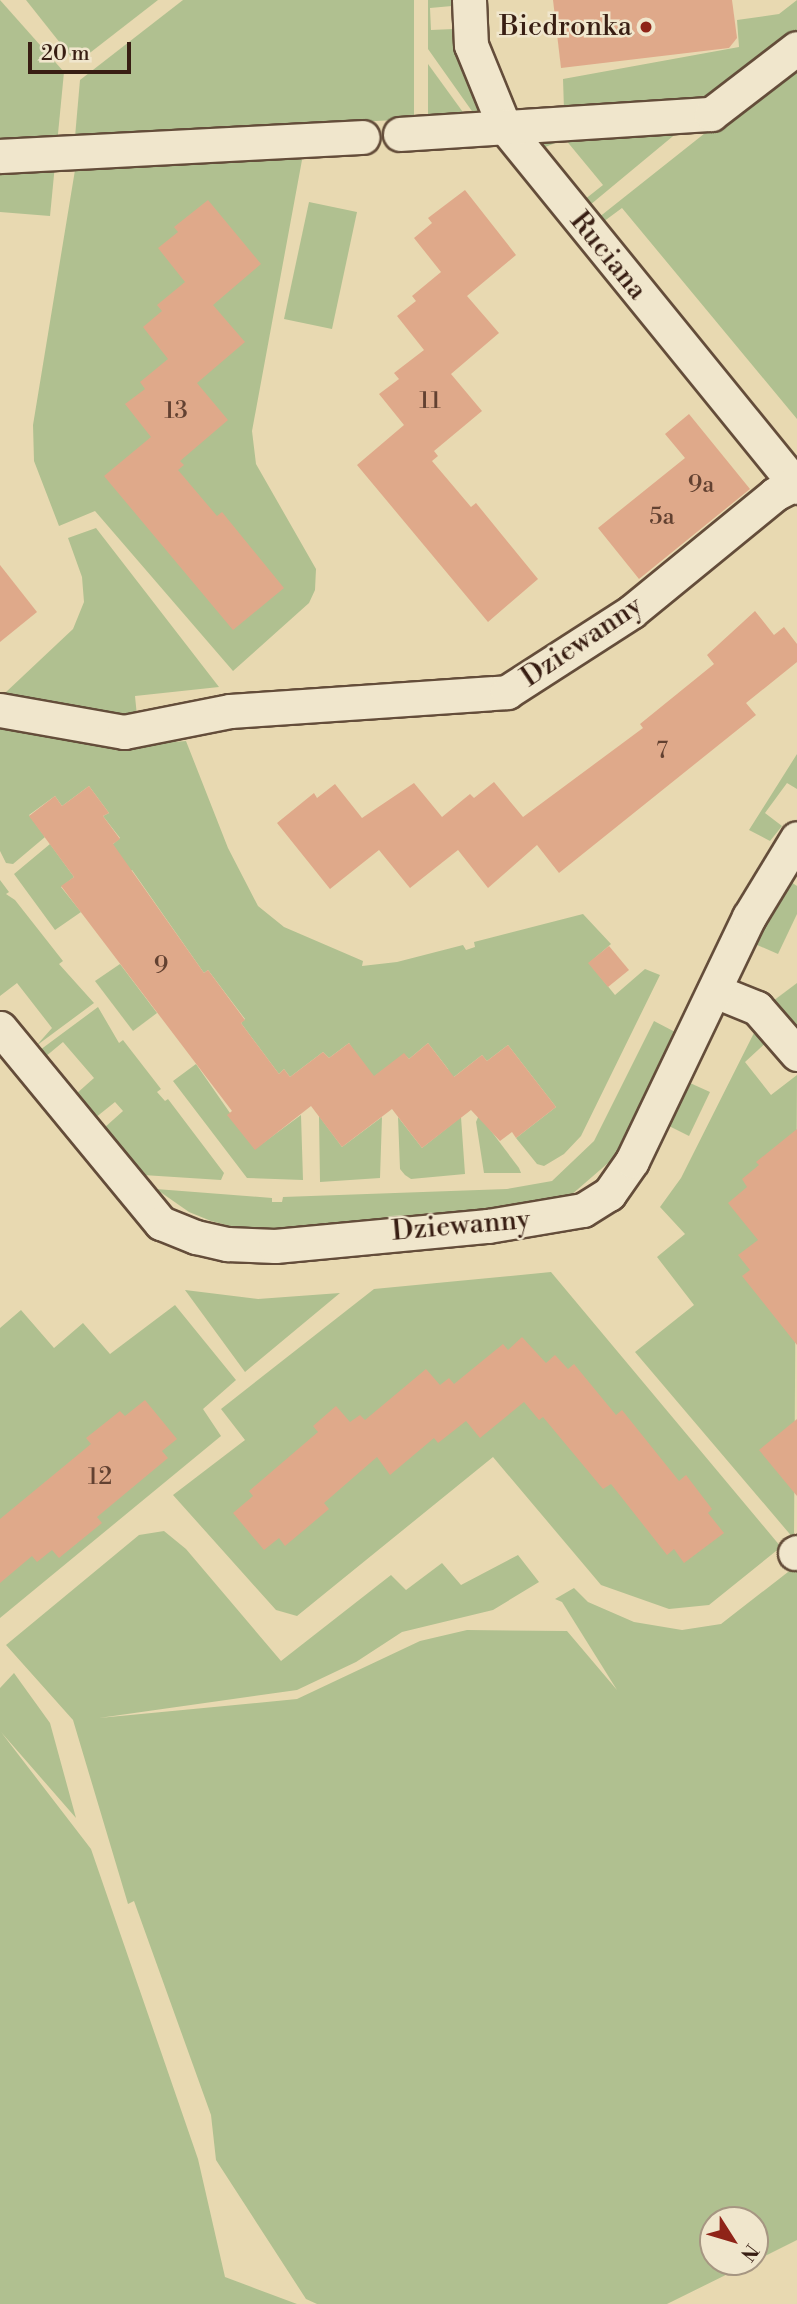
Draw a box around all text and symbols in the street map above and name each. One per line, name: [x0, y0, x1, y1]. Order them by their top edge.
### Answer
place label: Biedronka: [499, 10, 632, 44]
marker: Biedronka: [638, 19, 654, 35]
scale bar: [32, 28, 135, 72]
text: 20 m: [41, 41, 90, 67]
street label: Ruciana: [562, 205, 654, 307]
house number: 11: [419, 388, 441, 416]
house number: 13: [164, 398, 188, 426]
house number: 9a: [688, 472, 714, 500]
house number: 5a: [649, 504, 675, 532]
street label: Dziewanny: [515, 589, 649, 695]
house number: 7: [656, 738, 668, 766]
house number: 9: [154, 953, 168, 981]
street label: Dziewanny: [390, 1203, 532, 1249]
house number: 12: [88, 1464, 112, 1492]
north arrow: [699, 2206, 769, 2276]
text: N: [735, 2239, 763, 2266]

